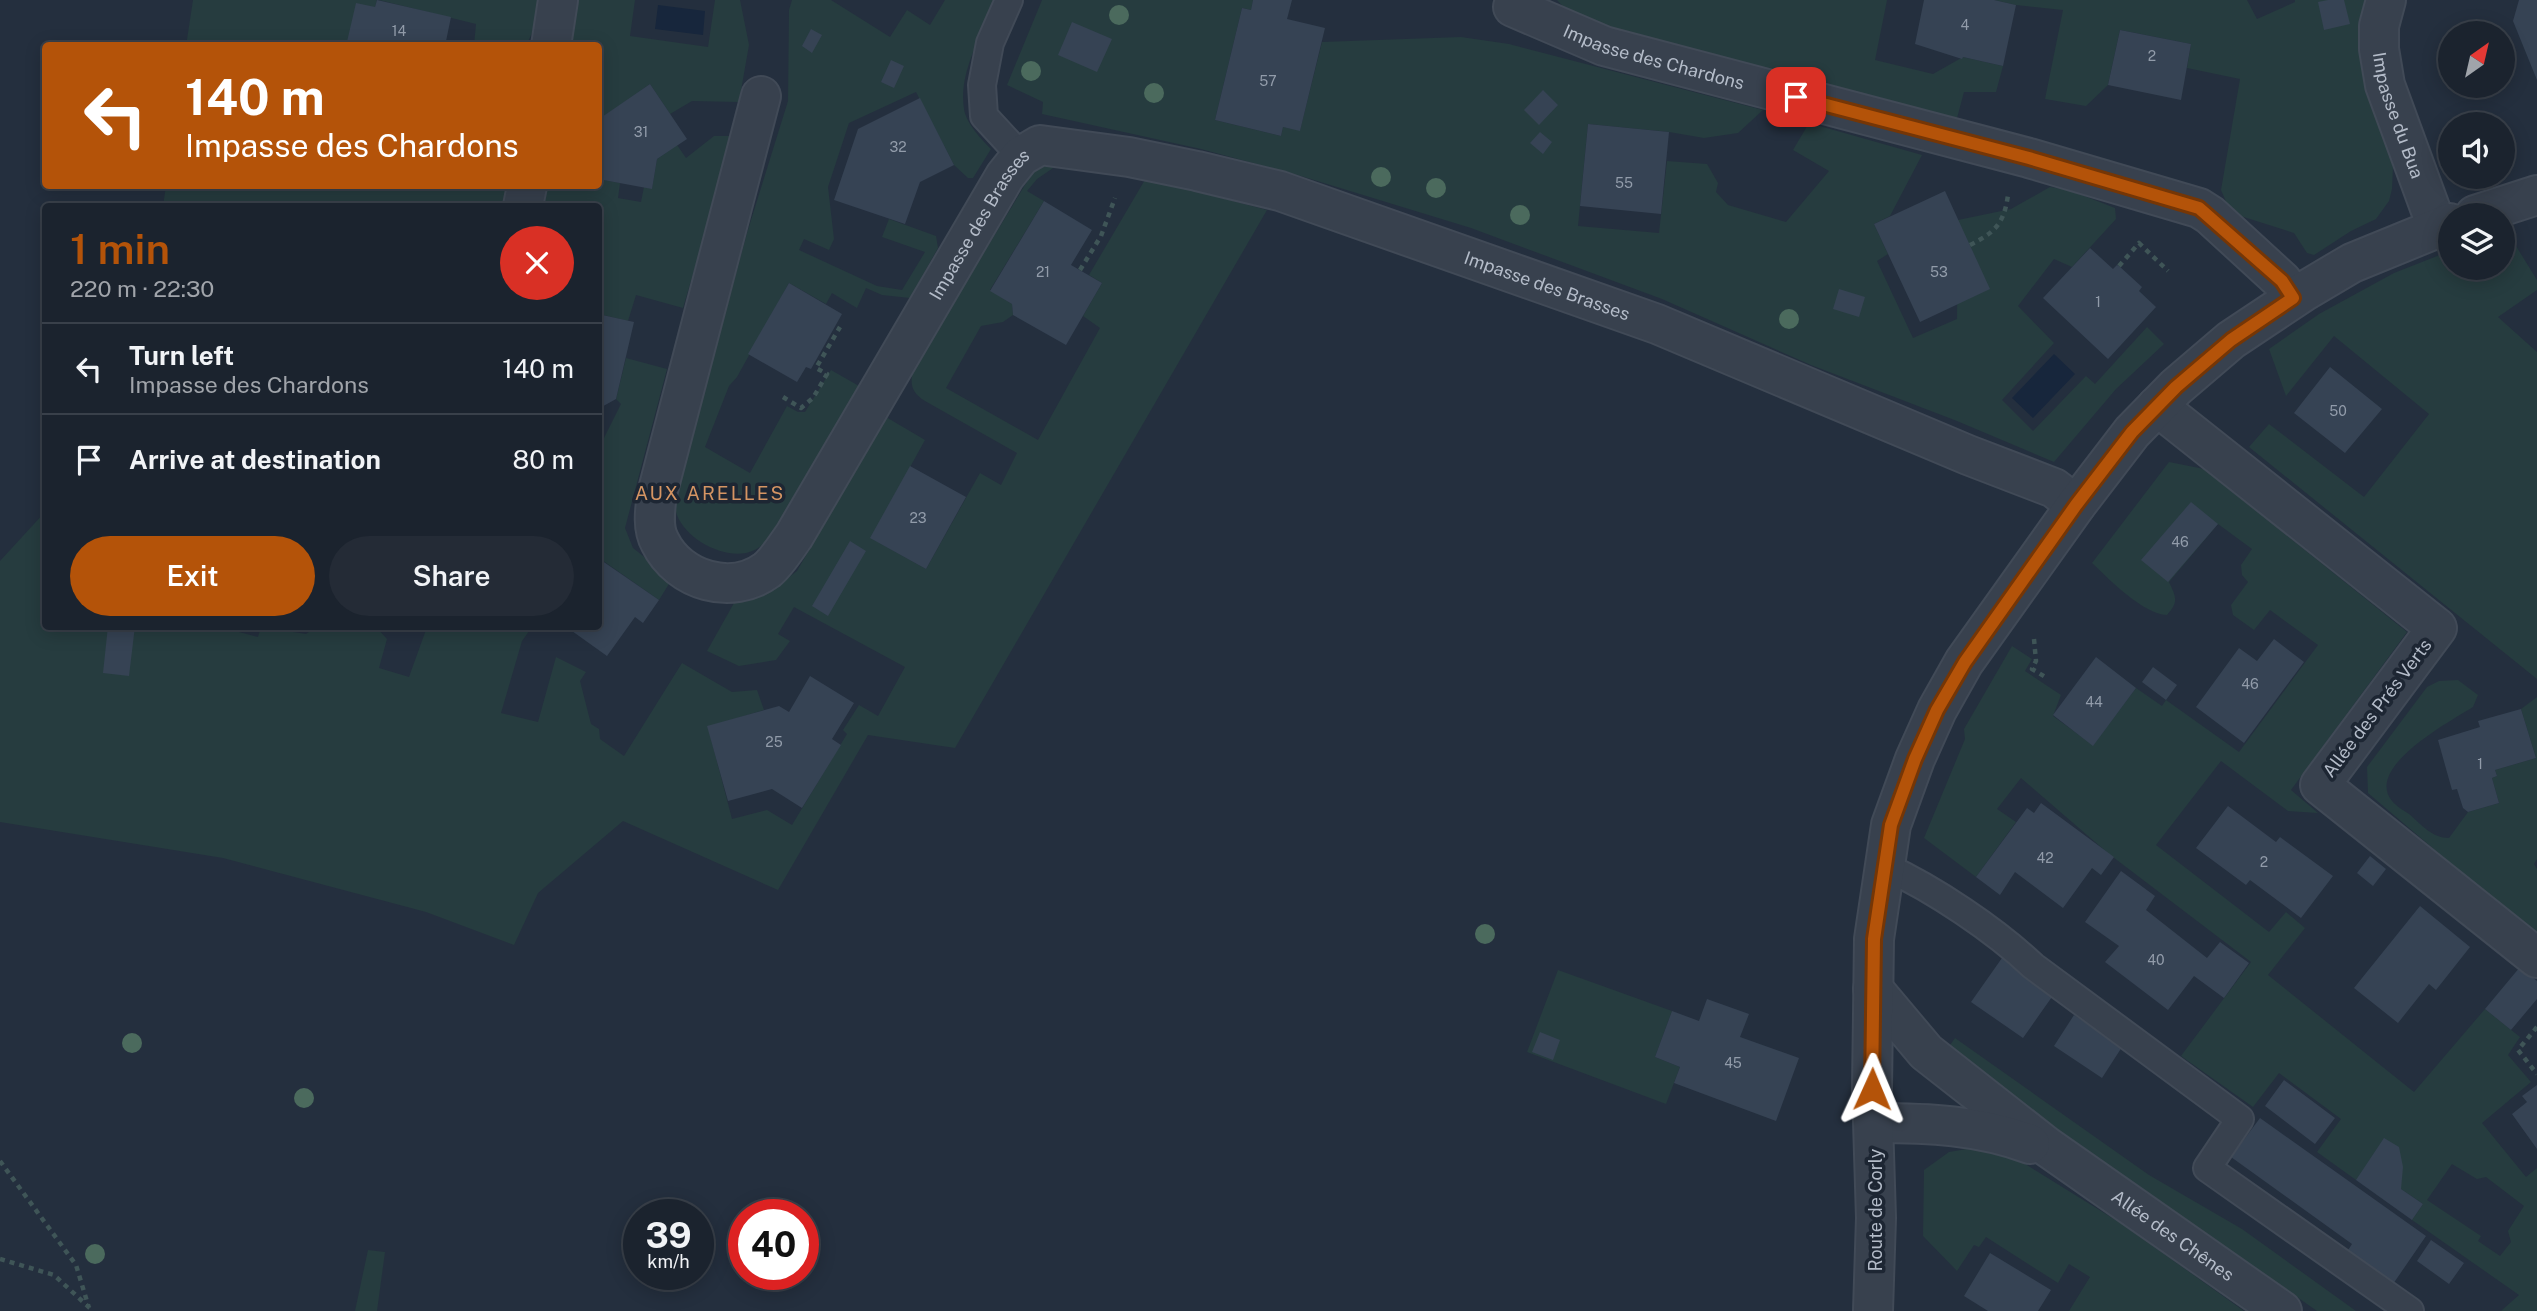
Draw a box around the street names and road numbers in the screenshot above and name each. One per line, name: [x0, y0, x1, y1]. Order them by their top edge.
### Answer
street label: Impasse des Chardons: [1560, 19, 1747, 93]
street label: Impasse du Bua: [2369, 50, 2429, 181]
street label: Impasse des Brasses: [924, 143, 1032, 303]
street label: Impasse des Brasses: [1462, 246, 1633, 324]
street label: Allée des Prés Verts: [2318, 635, 2436, 781]
street label: Route de Corly: [1865, 1148, 1886, 1271]
street label: Allée des Chênes: [2108, 1185, 2238, 1285]

